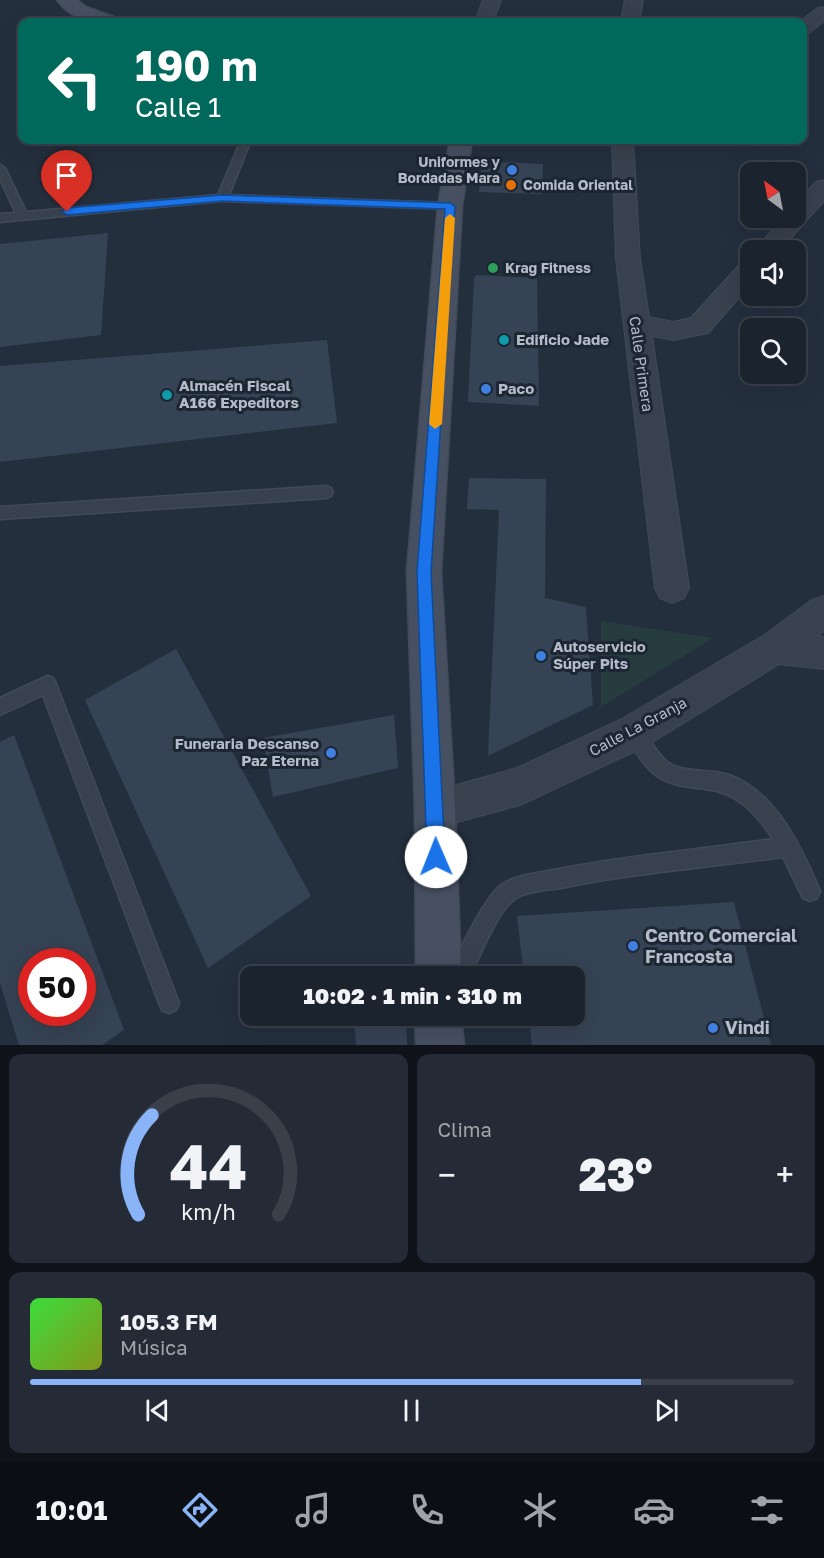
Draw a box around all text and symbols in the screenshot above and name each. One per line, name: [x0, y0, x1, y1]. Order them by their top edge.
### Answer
text: 190 m: [135, 40, 258, 90]
icon: left: [36, 42, 114, 120]
text: Calle 1: [135, 91, 221, 123]
pin: [41, 150, 92, 212]
place label: Uniformes y Bordadas Mara: [398, 153, 501, 186]
icon: arrive: [50, 159, 83, 192]
north arrow: [740, 162, 806, 228]
map controls: [740, 162, 806, 384]
marker: Uniformes y Bordadas Mara: [505, 163, 519, 177]
place label: Comida Oriental: [523, 176, 633, 193]
marker: Comida Oriental: [504, 178, 518, 192]
button: sound: [740, 240, 806, 306]
place label: Krag Fitness: [505, 259, 591, 276]
marker: Krag Fitness: [486, 261, 500, 275]
street label: Calle Primera: [626, 315, 658, 413]
button: search: [740, 318, 806, 384]
place label: Edificio Jade: [516, 330, 609, 348]
marker: Edificio Jade: [497, 333, 511, 347]
place label: Almacén Fiscal A166 Expeditors: [179, 376, 299, 411]
place label: Paco: [498, 379, 534, 397]
marker: Paco: [479, 382, 493, 396]
marker: Almacén Fiscal A166 Expeditors: [160, 388, 174, 402]
place label: Autoservicio Súper Pits: [553, 637, 646, 672]
marker: Autoservicio Súper Pits: [534, 649, 548, 663]
street label: Calle La Granja: [586, 693, 689, 759]
place label: Funeraria Descanso Paz Eterna: [175, 734, 319, 769]
marker: Funeraria Descanso Paz Eterna: [324, 746, 338, 760]
position arrow: [404, 825, 468, 889]
place label: Centro Comercial Francosta: [645, 924, 797, 967]
marker: Centro Comercial Francosta: [626, 939, 640, 953]
speed limit sign: 50: [18, 948, 96, 1026]
text: 10:02 · 1 min · 310 m: [303, 982, 522, 1009]
place label: Vindi: [725, 1016, 770, 1038]
marker: Vindi: [706, 1021, 720, 1035]
text: Clima: [438, 1117, 492, 1141]
text: 44: [169, 1128, 247, 1203]
text: 23°: [579, 1147, 653, 1201]
text: −: [438, 1155, 456, 1194]
text: +: [776, 1155, 794, 1194]
text: km/h: [181, 1200, 236, 1226]
text: 105.3 FM: [120, 1308, 218, 1335]
text: Música: [120, 1335, 187, 1359]
icon: previous: [141, 1394, 174, 1427]
icon: pause: [395, 1394, 428, 1427]
icon: next: [650, 1394, 683, 1427]
icon: directions: [179, 1489, 221, 1531]
icon: music: [292, 1489, 334, 1531]
icon: phone: [406, 1489, 448, 1531]
icon: climate: [519, 1489, 561, 1531]
icon: car: [633, 1489, 675, 1531]
icon: filters: [746, 1489, 788, 1531]
text: 10:01: [36, 1494, 107, 1526]

